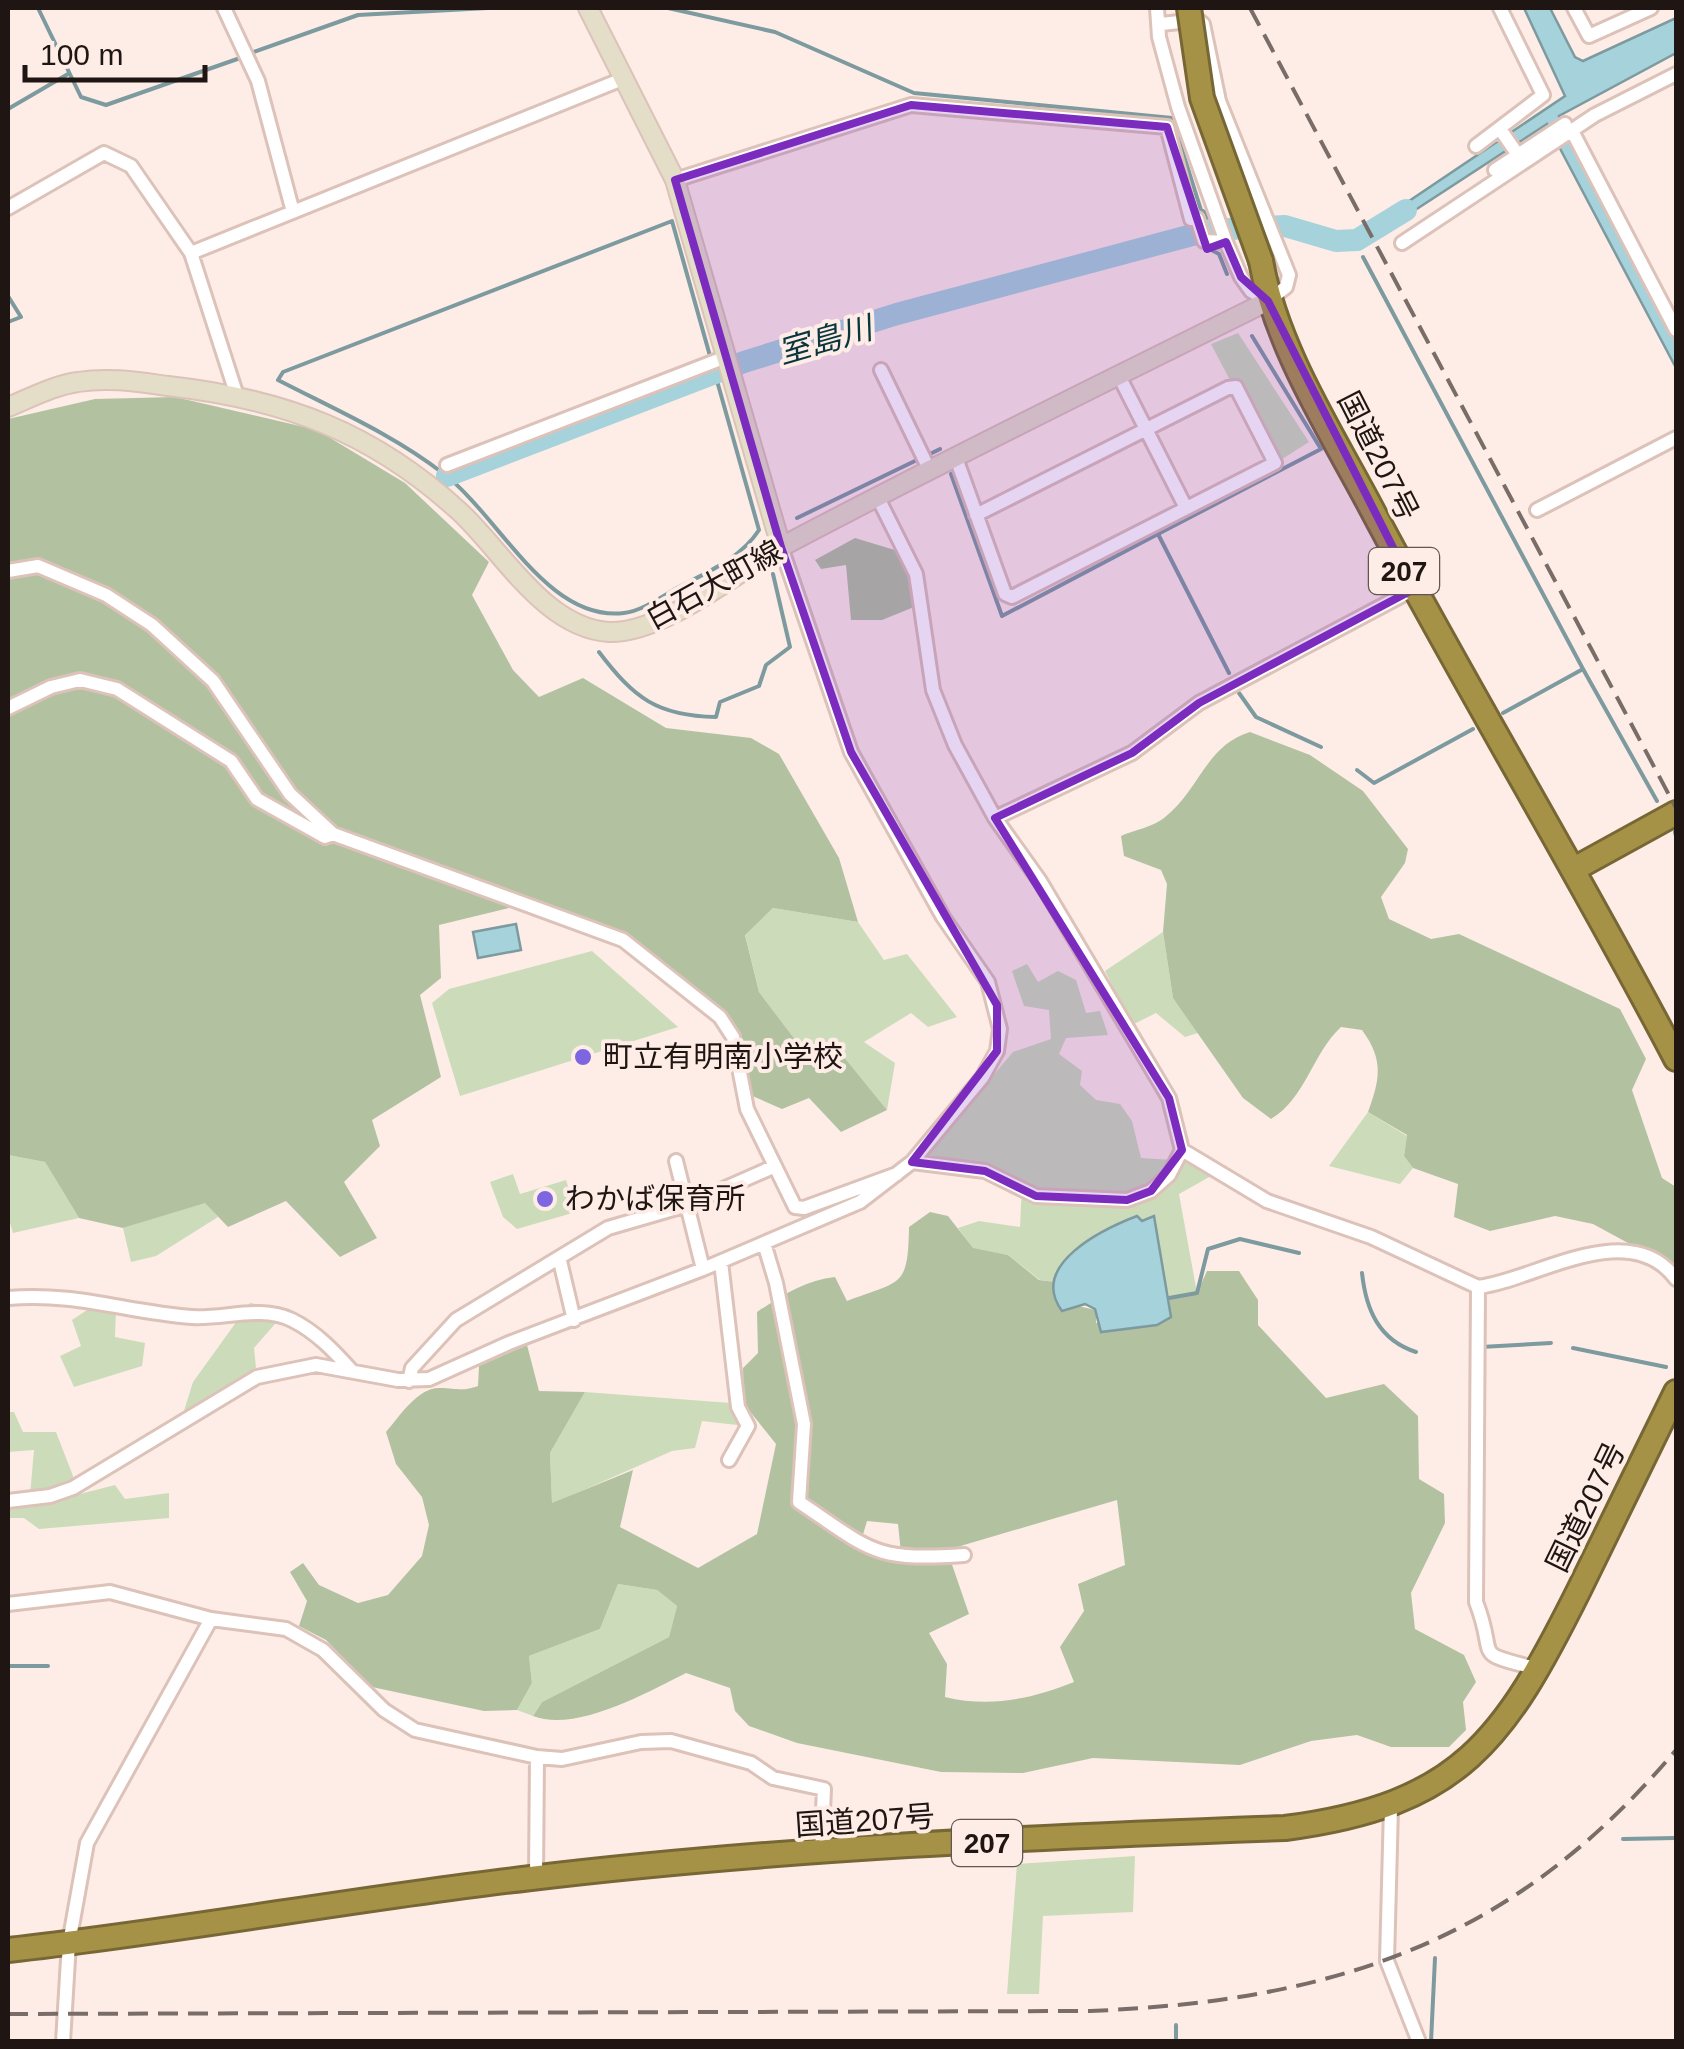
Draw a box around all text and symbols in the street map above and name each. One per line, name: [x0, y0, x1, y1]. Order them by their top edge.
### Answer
scale bar: [25, 20, 205, 82]
text: 100 m: [40, 38, 123, 71]
water label: 室島川: [774, 309, 879, 371]
street label: 国道207号: [1332, 386, 1425, 526]
street label: 白石大町線: [640, 534, 787, 635]
road number: 207: [1369, 548, 1439, 594]
place label: 町立有明南小学校: [603, 1040, 843, 1073]
marker: 町立有明南小学校: [572, 1046, 594, 1068]
place label: わかば保育所: [565, 1182, 745, 1215]
marker: わかば保育所: [534, 1188, 556, 1210]
street label: 国道207号: [1540, 1437, 1631, 1577]
street label: 国道207号: [794, 1799, 936, 1842]
road number: 207: [952, 1820, 1022, 1866]

